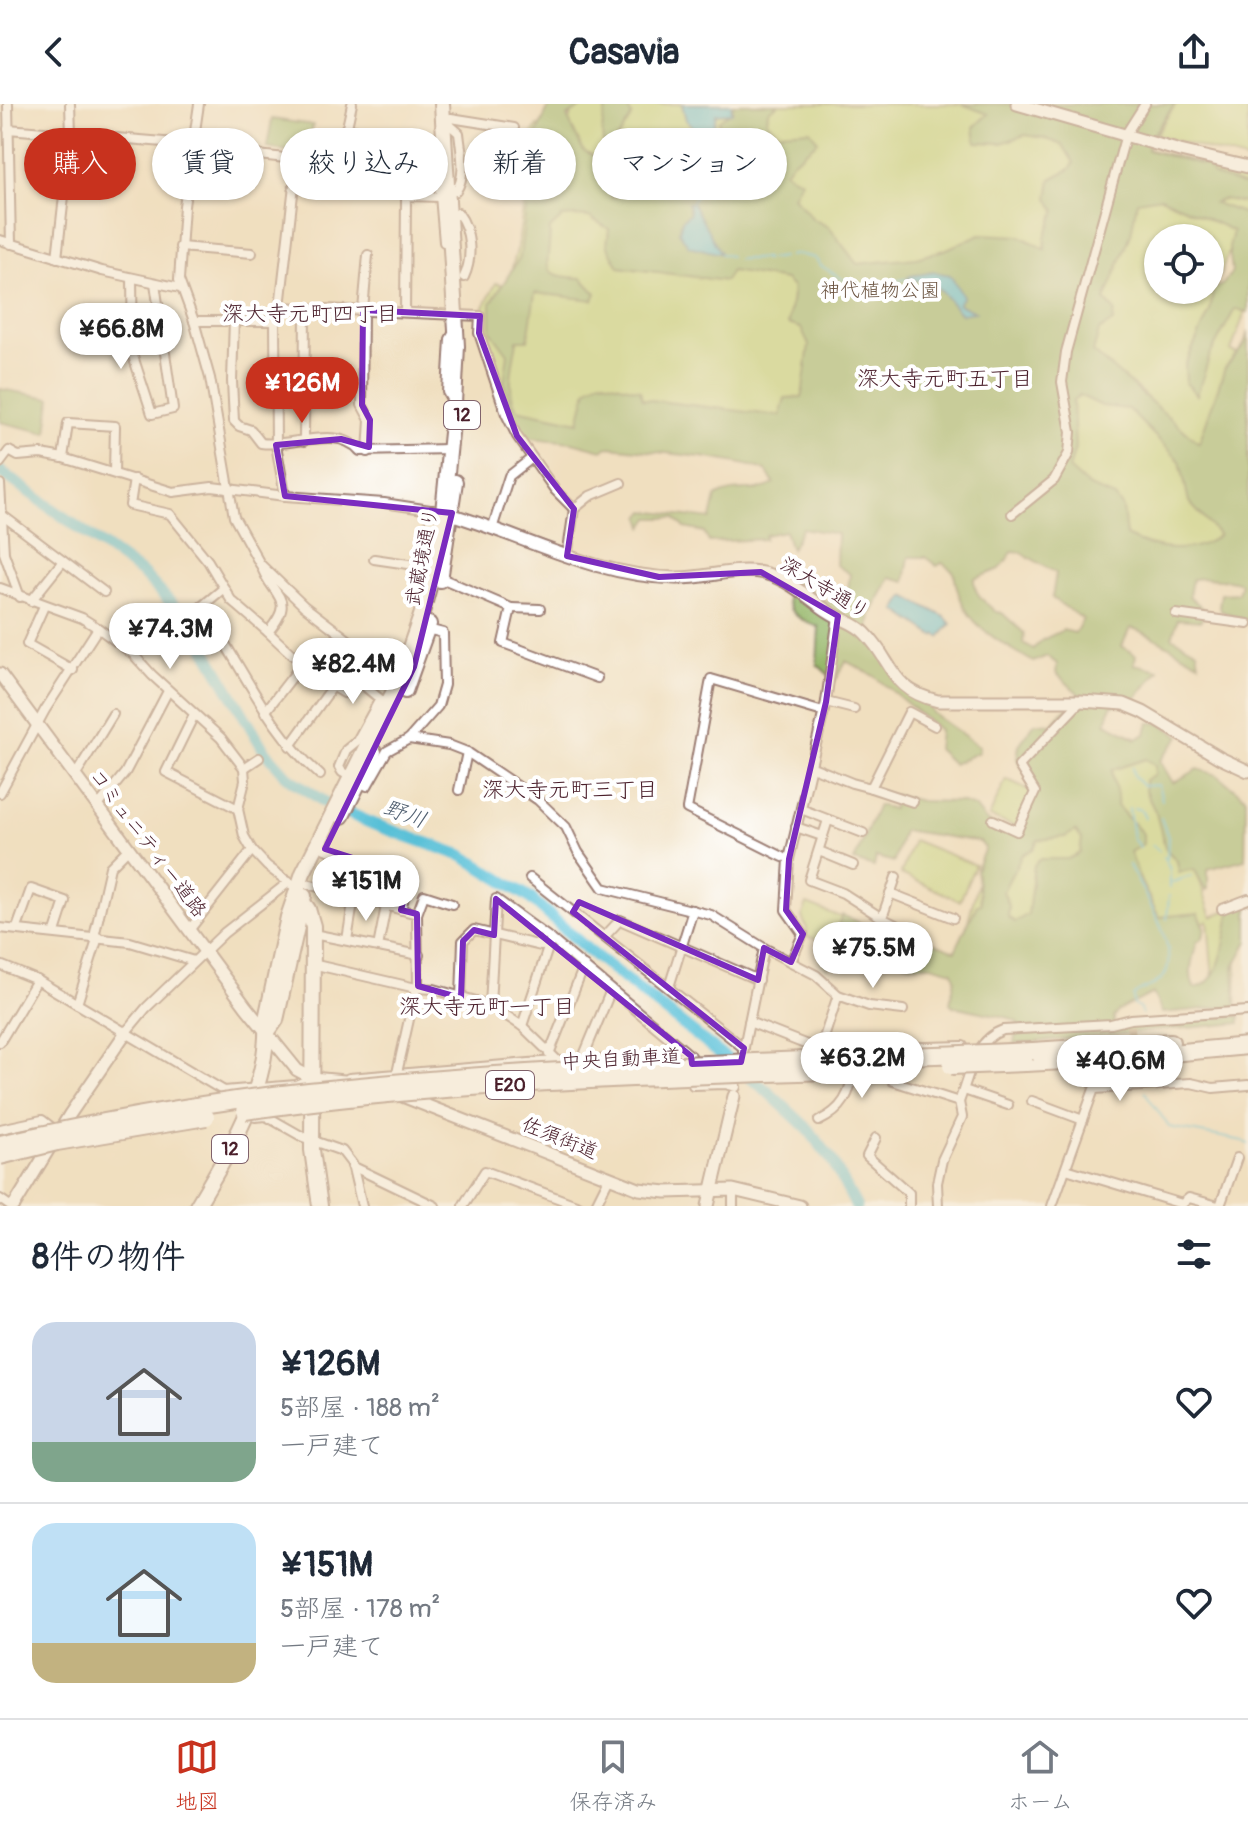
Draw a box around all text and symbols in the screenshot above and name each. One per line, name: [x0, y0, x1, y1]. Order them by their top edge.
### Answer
icon: back: [32, 30, 76, 74]
text: Casavia: [568, 30, 680, 75]
icon: share: [1172, 30, 1216, 74]
chip: 購入: [24, 128, 136, 200]
chip: 賃貸: [152, 128, 264, 200]
chip: 絞り込み: [280, 128, 448, 200]
chip: 新着: [464, 128, 576, 200]
chip: マンション: [592, 128, 787, 200]
map controls: [1144, 224, 1224, 304]
button: locate: [1144, 224, 1224, 304]
park label: 神代植物公園: [820, 278, 940, 303]
district label: 深大寺元町四丁目: [222, 300, 398, 328]
pin: ¥66.8M: [56, 303, 186, 371]
text: ¥66.8M: [78, 313, 164, 345]
pin: ¥126M: [246, 357, 358, 425]
district label: 深大寺元町五丁目: [857, 365, 1033, 393]
text: ¥126M: [264, 367, 340, 399]
road number: 12: [444, 401, 480, 429]
street label: 武蔵境通り: [400, 506, 444, 608]
street label: 深大寺通り: [776, 552, 874, 624]
pin: ¥74.3M: [105, 603, 235, 671]
text: ¥74.3M: [127, 613, 213, 645]
pin: ¥82.4M: [288, 638, 418, 706]
text: ¥82.4M: [310, 648, 396, 680]
street label: コミュニティー道路: [84, 764, 212, 922]
district label: 深大寺元町三丁目: [482, 776, 658, 804]
water label: 野川: [380, 793, 430, 835]
pin: ¥151M: [310, 855, 422, 923]
text: ¥151M: [330, 865, 402, 897]
pin: ¥75.5M: [808, 922, 938, 990]
text: ¥75.5M: [831, 932, 915, 964]
district label: 深大寺元町一丁目: [399, 993, 575, 1021]
pin: ¥63.2M: [797, 1032, 927, 1100]
pin: ¥40.6M: [1055, 1035, 1185, 1103]
text: ¥63.2M: [819, 1042, 905, 1074]
street label: 中央自動車道: [560, 1043, 682, 1075]
text: ¥40.6M: [1075, 1045, 1165, 1077]
road number: E20: [486, 1071, 534, 1099]
street label: 佐須街道: [518, 1111, 602, 1165]
road number: 12: [212, 1135, 248, 1163]
icon: filters: [1172, 1232, 1216, 1276]
text: 8件の物件: [32, 1236, 185, 1279]
text: ¥126M: [280, 1343, 380, 1386]
icon: home: [96, 1354, 192, 1450]
icon: heart: [1172, 1380, 1216, 1424]
text: 5部屋 · 188 m²: [280, 1392, 440, 1424]
text: 一戸建て: [280, 1430, 384, 1462]
text: ¥151M: [280, 1544, 373, 1587]
icon: home: [96, 1555, 192, 1651]
icon: heart: [1172, 1581, 1216, 1625]
text: 5部屋 · 178 m²: [280, 1593, 440, 1625]
text: 一戸建て: [280, 1631, 384, 1663]
tab: 地図: [175, 1735, 219, 1816]
tab: 保存済み: [569, 1735, 657, 1816]
tab: ホーム: [1008, 1735, 1073, 1816]

